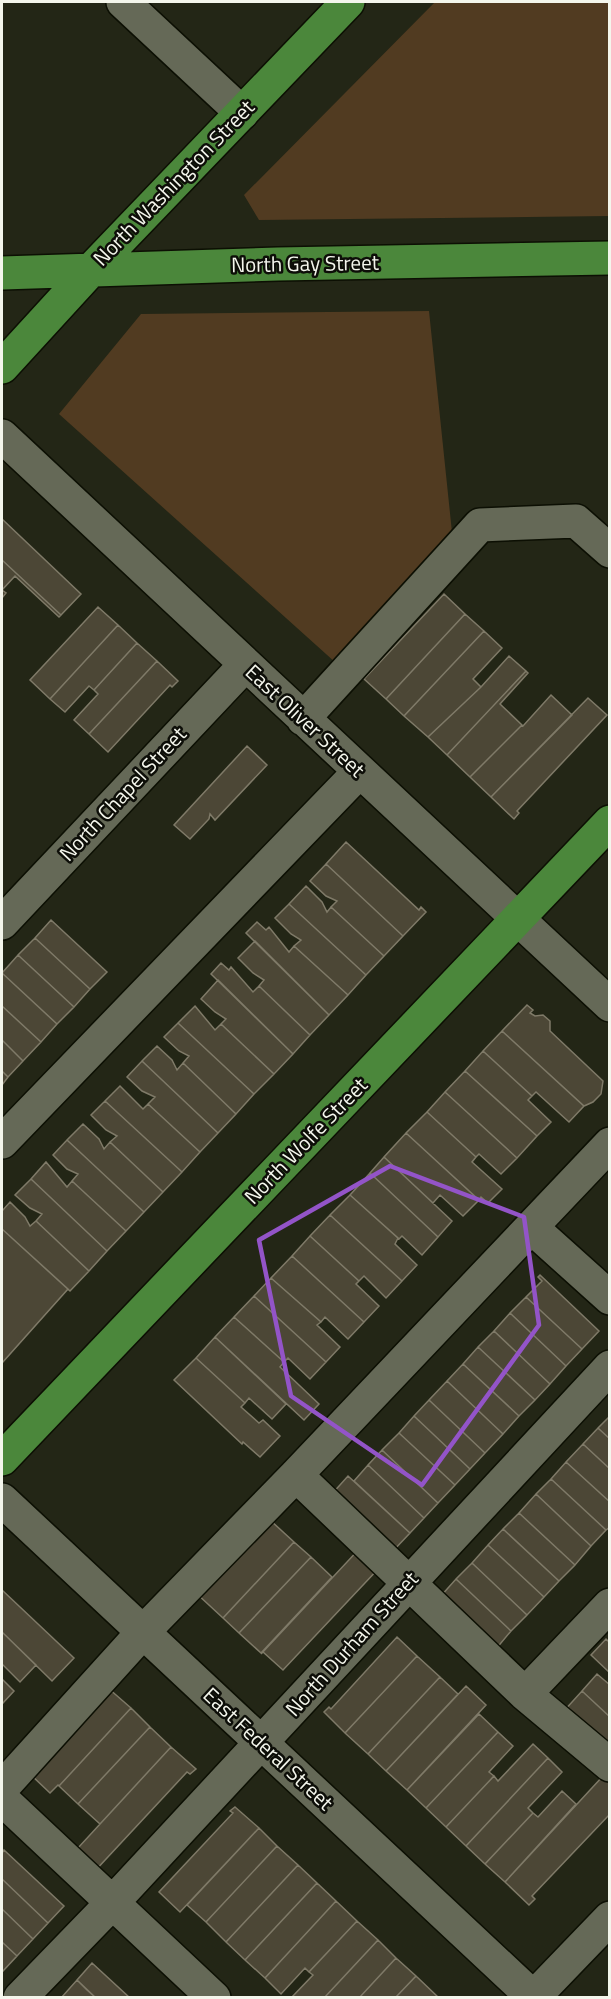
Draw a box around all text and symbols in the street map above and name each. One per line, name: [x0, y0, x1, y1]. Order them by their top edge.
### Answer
street label: North Washington Street: [85, 91, 262, 273]
street label: North Gay Street: [231, 246, 380, 280]
street label: East Oliver Street: [239, 656, 373, 785]
street label: North Chapel Street: [51, 718, 194, 868]
street label: North Wolfe Street: [236, 1069, 375, 1211]
street label: North Durham Street: [277, 1563, 426, 1723]
street label: East Federal Street: [196, 1679, 342, 1818]

